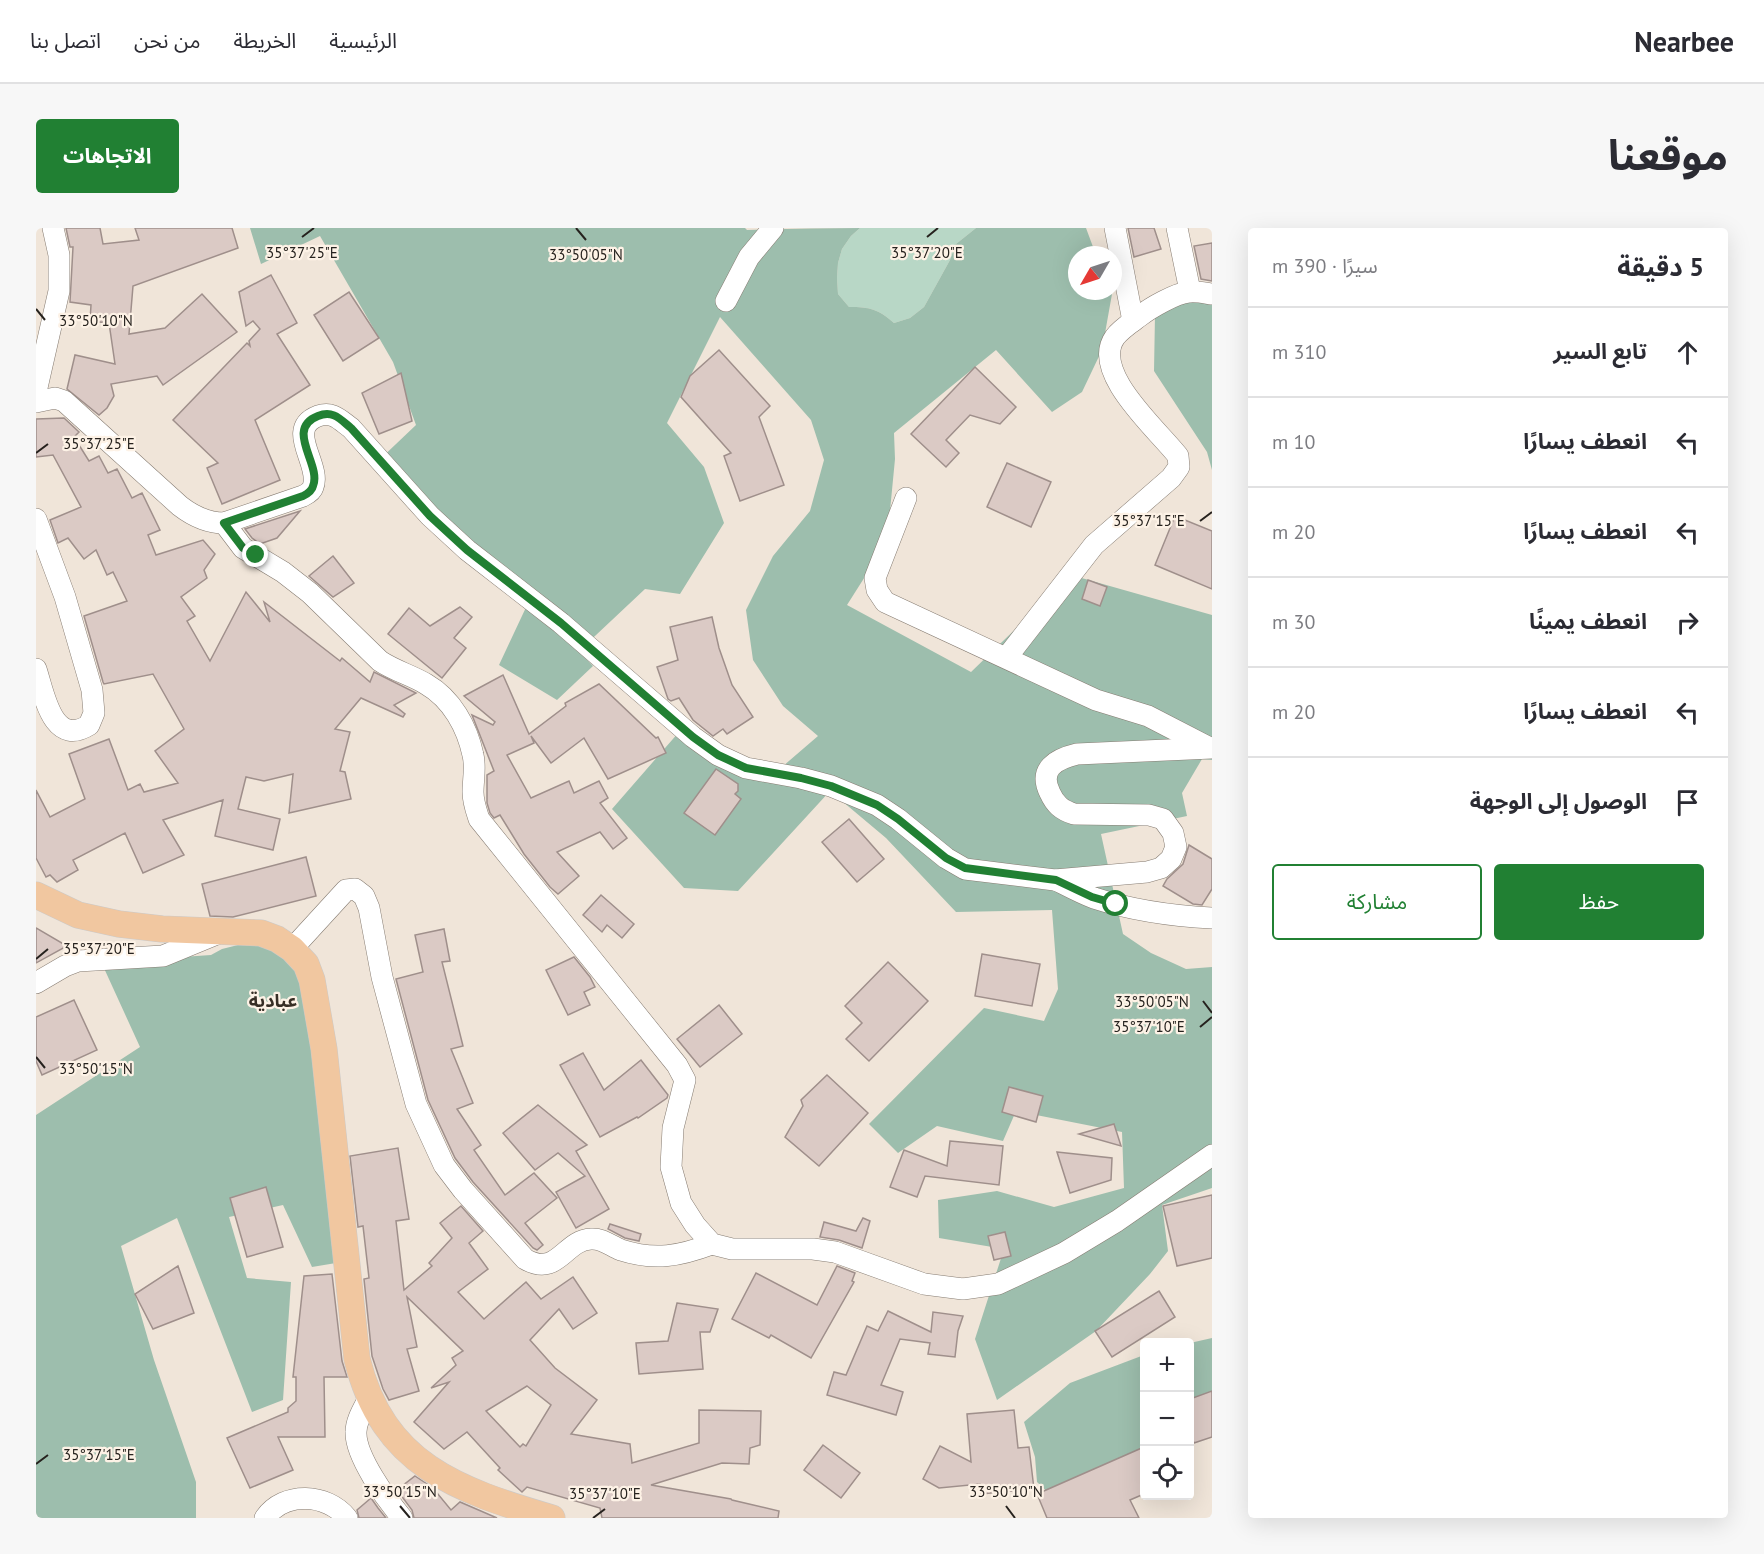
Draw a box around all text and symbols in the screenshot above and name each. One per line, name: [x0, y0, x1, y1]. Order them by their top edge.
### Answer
text: Nearbee: [1634, 23, 1734, 60]
text: اتصل بنا: [30, 27, 101, 54]
text: من نحن: [134, 27, 200, 54]
text: الخريطة: [233, 27, 296, 54]
text: الرئيسية: [329, 27, 397, 54]
button: الاتجاهات: [36, 119, 179, 193]
text: موقعنا: [1608, 127, 1728, 182]
text: 35°37'25"E: [266, 243, 338, 262]
text: 35°37'20"E: [891, 243, 963, 262]
text: 33°50'05"N: [549, 245, 623, 264]
north arrow: [1068, 246, 1122, 300]
text: 5 دقيقة: [1617, 250, 1704, 283]
text: سيرًا · 390 m: [1272, 253, 1378, 279]
text: 33°50'10"N: [59, 311, 133, 330]
icon: ahead: [1671, 336, 1704, 369]
text: تابع السير: [1553, 337, 1647, 365]
text: 310 m: [1272, 339, 1326, 365]
icon: left: [1671, 426, 1704, 459]
text: انعطف يسارًا: [1523, 427, 1647, 455]
text: 10 m: [1272, 429, 1315, 455]
text: 35°37'25"E: [63, 434, 135, 453]
text: 35°37'15"E: [1113, 511, 1185, 530]
icon: left: [1671, 516, 1704, 549]
text: انعطف يسارًا: [1523, 517, 1647, 545]
text: 20 m: [1272, 519, 1315, 545]
route end: [242, 541, 268, 567]
icon: right: [1671, 606, 1704, 639]
text: انعطف يمينًا: [1529, 607, 1647, 635]
text: 30 m: [1272, 609, 1315, 635]
icon: left: [1671, 696, 1704, 729]
text: انعطف يسارًا: [1523, 697, 1647, 725]
text: 20 m: [1272, 699, 1315, 725]
icon: arrive: [1671, 786, 1704, 819]
text: الوصول إلى الوجهة: [1470, 787, 1647, 815]
button: مشاركة: [1272, 864, 1482, 940]
button: حفظ: [1494, 864, 1704, 940]
route start: [1102, 890, 1128, 916]
text: 35°37'20"E: [63, 939, 135, 958]
district label: عبادية: [249, 989, 297, 1012]
text: 33°50'05"N: [1115, 992, 1189, 1011]
text: 35°37'10"E: [1113, 1017, 1185, 1036]
text: 33°50'15"N: [59, 1059, 133, 1078]
map controls: [1140, 1338, 1194, 1500]
button: +: [1140, 1338, 1194, 1392]
button: −: [1140, 1392, 1194, 1446]
text: 35°37'15"E: [63, 1445, 135, 1464]
button: locate: [1140, 1446, 1194, 1500]
text: 33°50'15"N: [363, 1482, 437, 1501]
text: 33°50'10"N: [969, 1482, 1043, 1501]
text: 35°37'10"E: [569, 1484, 641, 1503]

